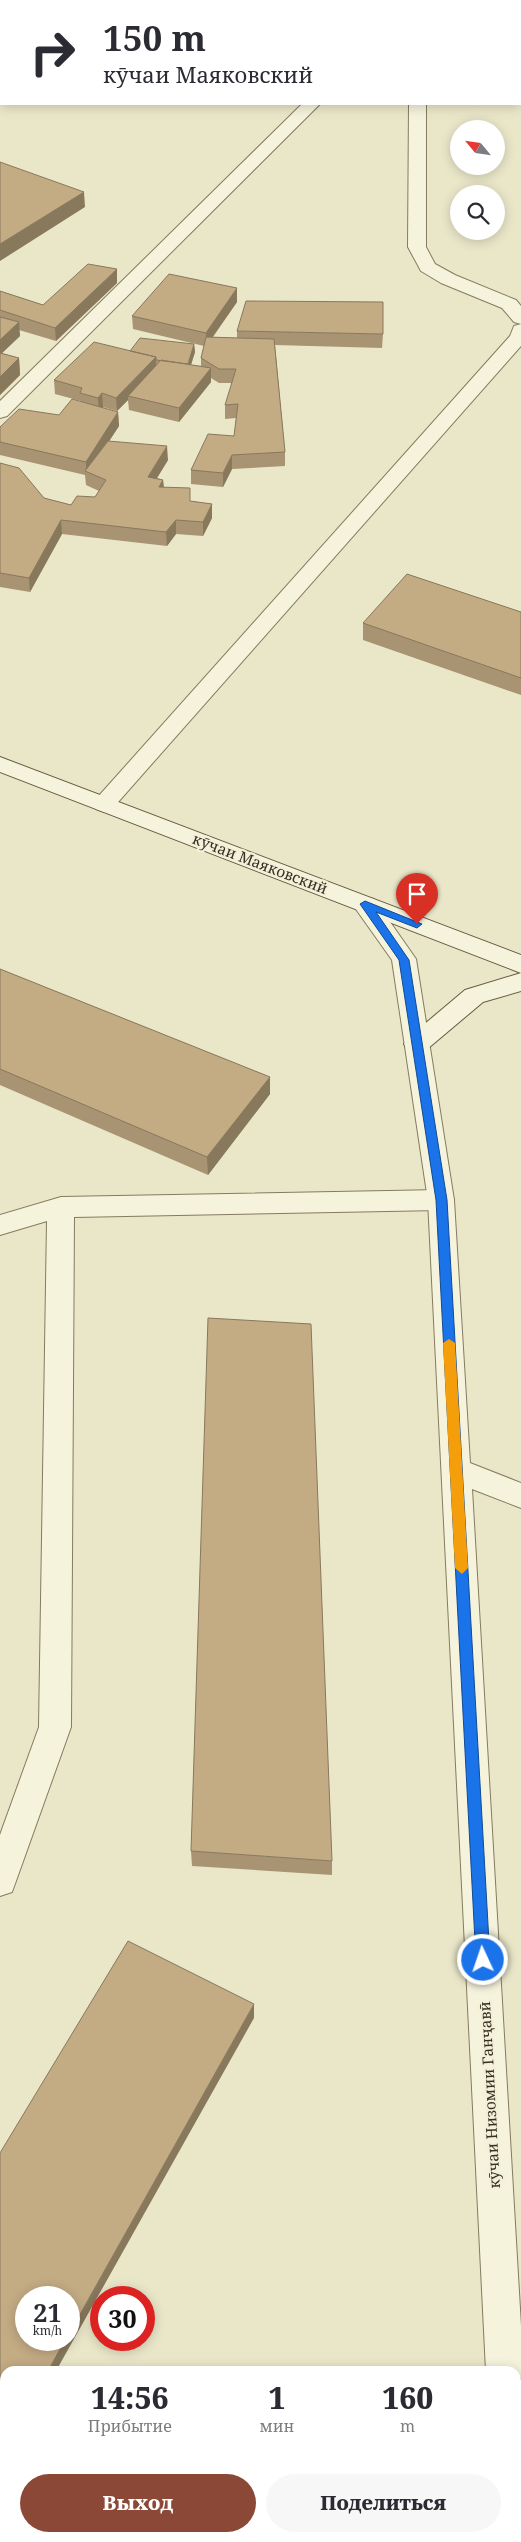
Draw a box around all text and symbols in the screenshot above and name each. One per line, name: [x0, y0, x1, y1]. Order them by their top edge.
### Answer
text: 150 m: [103, 14, 206, 61]
icon: right: [20, 20, 85, 85]
text: кӯчаи Маяковский: [103, 59, 313, 89]
north arrow: [450, 120, 505, 175]
map controls: [450, 120, 505, 240]
button: search: [450, 185, 505, 240]
street label: кӯчаи Маяковский: [190, 828, 331, 898]
pin: [396, 873, 438, 924]
icon: arrive: [403, 880, 431, 908]
position arrow: [456, 1933, 508, 1985]
street label: кӯчаи Низомии Ганҷавӣ: [474, 2001, 504, 2189]
speed limit sign: 30: [90, 2286, 155, 2351]
text: 21: [33, 2295, 62, 2329]
text: km/h: [33, 2322, 62, 2339]
text: 14:56: [91, 2377, 168, 2418]
text: 1: [268, 2377, 285, 2418]
text: 160: [382, 2377, 433, 2418]
text: Прибытие: [88, 2415, 172, 2437]
text: мин: [260, 2415, 294, 2437]
text: m: [400, 2415, 415, 2437]
button: Выход: [20, 2474, 256, 2532]
button: Поделиться: [266, 2474, 501, 2532]

